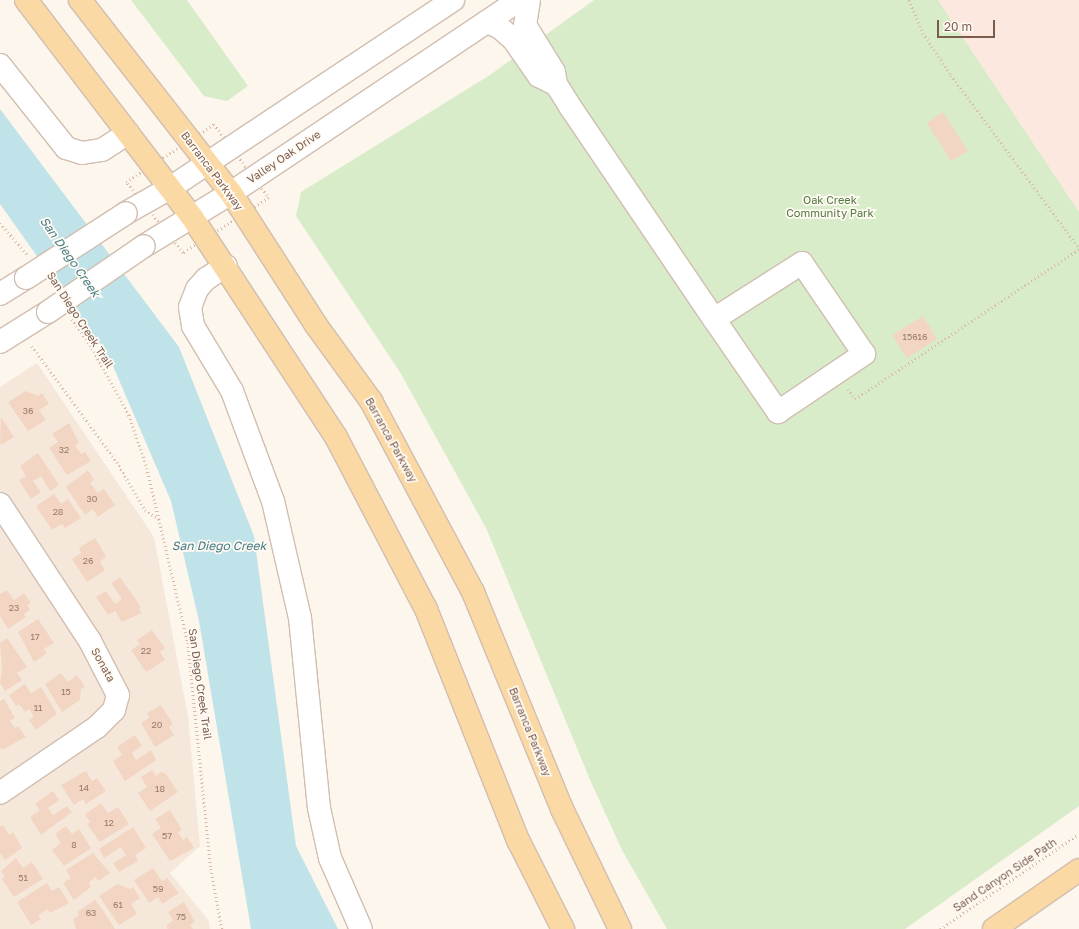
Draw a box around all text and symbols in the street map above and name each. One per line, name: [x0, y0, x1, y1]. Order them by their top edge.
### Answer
scale bar: [939, 12, 997, 38]
text: 20 m: [944, 19, 972, 34]
street label: Valley Oak Drive: [245, 128, 323, 186]
street label: Barranca Parkway: [178, 129, 246, 213]
park label: Oak Creek Community Park: [786, 194, 874, 220]
water label: San Diego Creek: [37, 214, 103, 300]
street label: San Diego Creek Trail: [44, 269, 116, 371]
house number: 15616: [903, 332, 927, 342]
street label: Barranca Parkway: [362, 395, 420, 485]
house number: 36: [23, 406, 33, 416]
house number: 32: [59, 445, 69, 455]
house number: 30: [87, 494, 97, 504]
house number: 28: [53, 507, 63, 517]
water label: San Diego Creek: [172, 539, 266, 553]
house number: 26: [83, 556, 93, 566]
house number: 23: [9, 603, 19, 613]
street label: San Diego Creek Trail: [186, 628, 214, 740]
house number: 17: [30, 632, 40, 642]
street label: Sonata: [88, 646, 118, 684]
house number: 22: [141, 646, 151, 656]
street label: Barranca Parkway: [506, 686, 554, 778]
house number: 15: [61, 687, 71, 697]
house number: 11: [34, 703, 42, 713]
house number: 20: [152, 720, 162, 730]
house number: 14: [79, 783, 89, 793]
house number: 18: [155, 784, 165, 794]
house number: 12: [104, 818, 114, 828]
house number: 57: [162, 831, 172, 841]
street label: Sand Canyon Side Path: [951, 835, 1059, 915]
house number: 8: [71, 840, 77, 850]
house number: 51: [18, 873, 28, 883]
house number: 59: [153, 884, 163, 894]
house number: 61: [113, 900, 123, 910]
house number: 63: [86, 908, 96, 918]
house number: 75: [176, 912, 186, 922]

